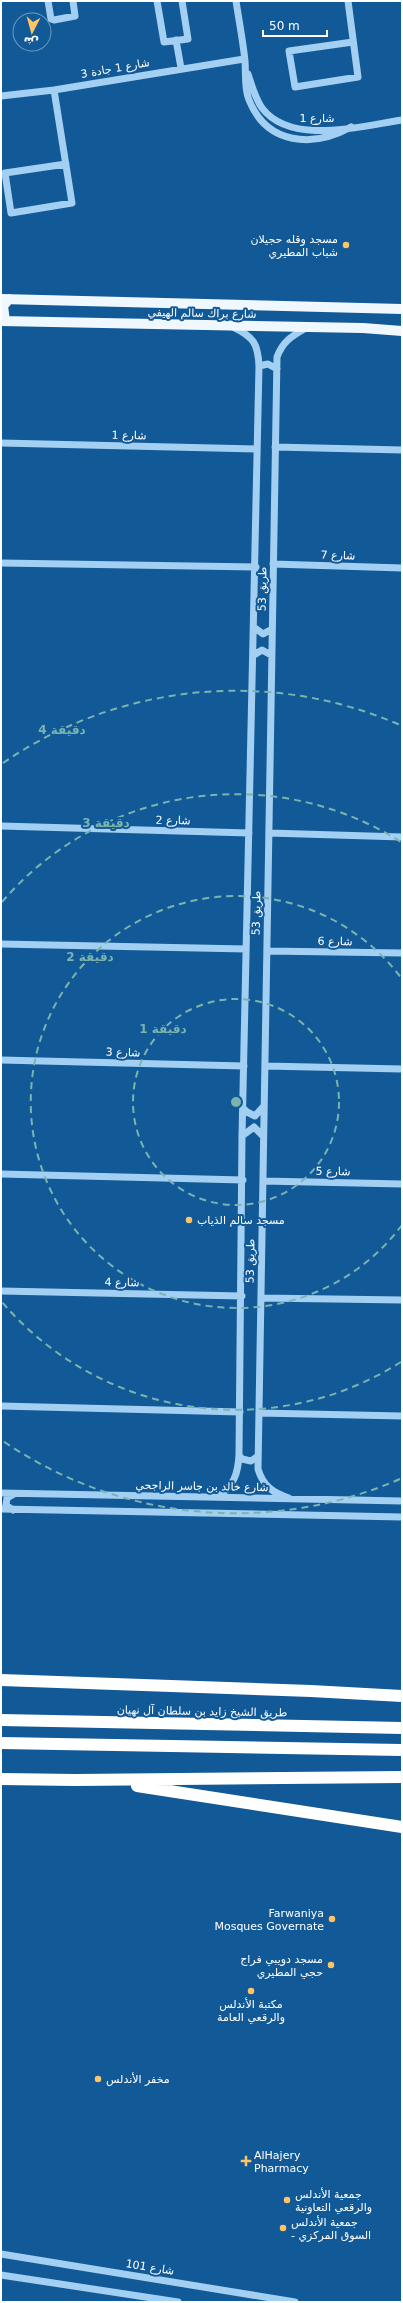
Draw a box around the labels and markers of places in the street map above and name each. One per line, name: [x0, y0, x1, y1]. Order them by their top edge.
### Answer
place label: مسجد وقله حجيلان شباب المطيري: [250, 233, 338, 259]
marker: مسجد وقله حجيلان شباب المطيري: [341, 240, 351, 250]
centre of rings: [229, 1095, 243, 1109]
place label: مسجد سالم الذياب: [197, 1214, 285, 1227]
marker: مسجد سالم الذياب: [184, 1215, 194, 1225]
place label: Farwaniya Mosques Governate: [214, 1907, 324, 1933]
marker: Farwaniya Mosques Governate: [327, 1914, 337, 1924]
place label: مسجد دويبي فراج حجي المطيري: [240, 1953, 323, 1979]
marker: مسجد دويبي فراج حجي المطيري: [326, 1960, 336, 1970]
marker: مكتبة الأندلس والرقعي العامة: [246, 1986, 256, 1996]
place label: مكتبة الأندلس والرقعي العامة: [217, 1997, 285, 2024]
place label: مخفر الأندلس: [106, 2072, 170, 2086]
marker: مخفر الأندلس: [93, 2074, 103, 2084]
place label: AlHajery Pharmacy: [254, 2149, 309, 2175]
marker: AlHajery Pharmacy: [241, 2156, 251, 2166]
place label: جمعية الأندلس والرقعي التعاونية: [295, 2187, 372, 2214]
marker: جمعية الأندلس والرقعي التعاونية: [282, 2195, 292, 2205]
place label: جمعية الأندلس - السوق المركزي: [291, 2215, 371, 2242]
marker: جمعية الأندلس - السوق المركزي: [278, 2223, 288, 2233]

